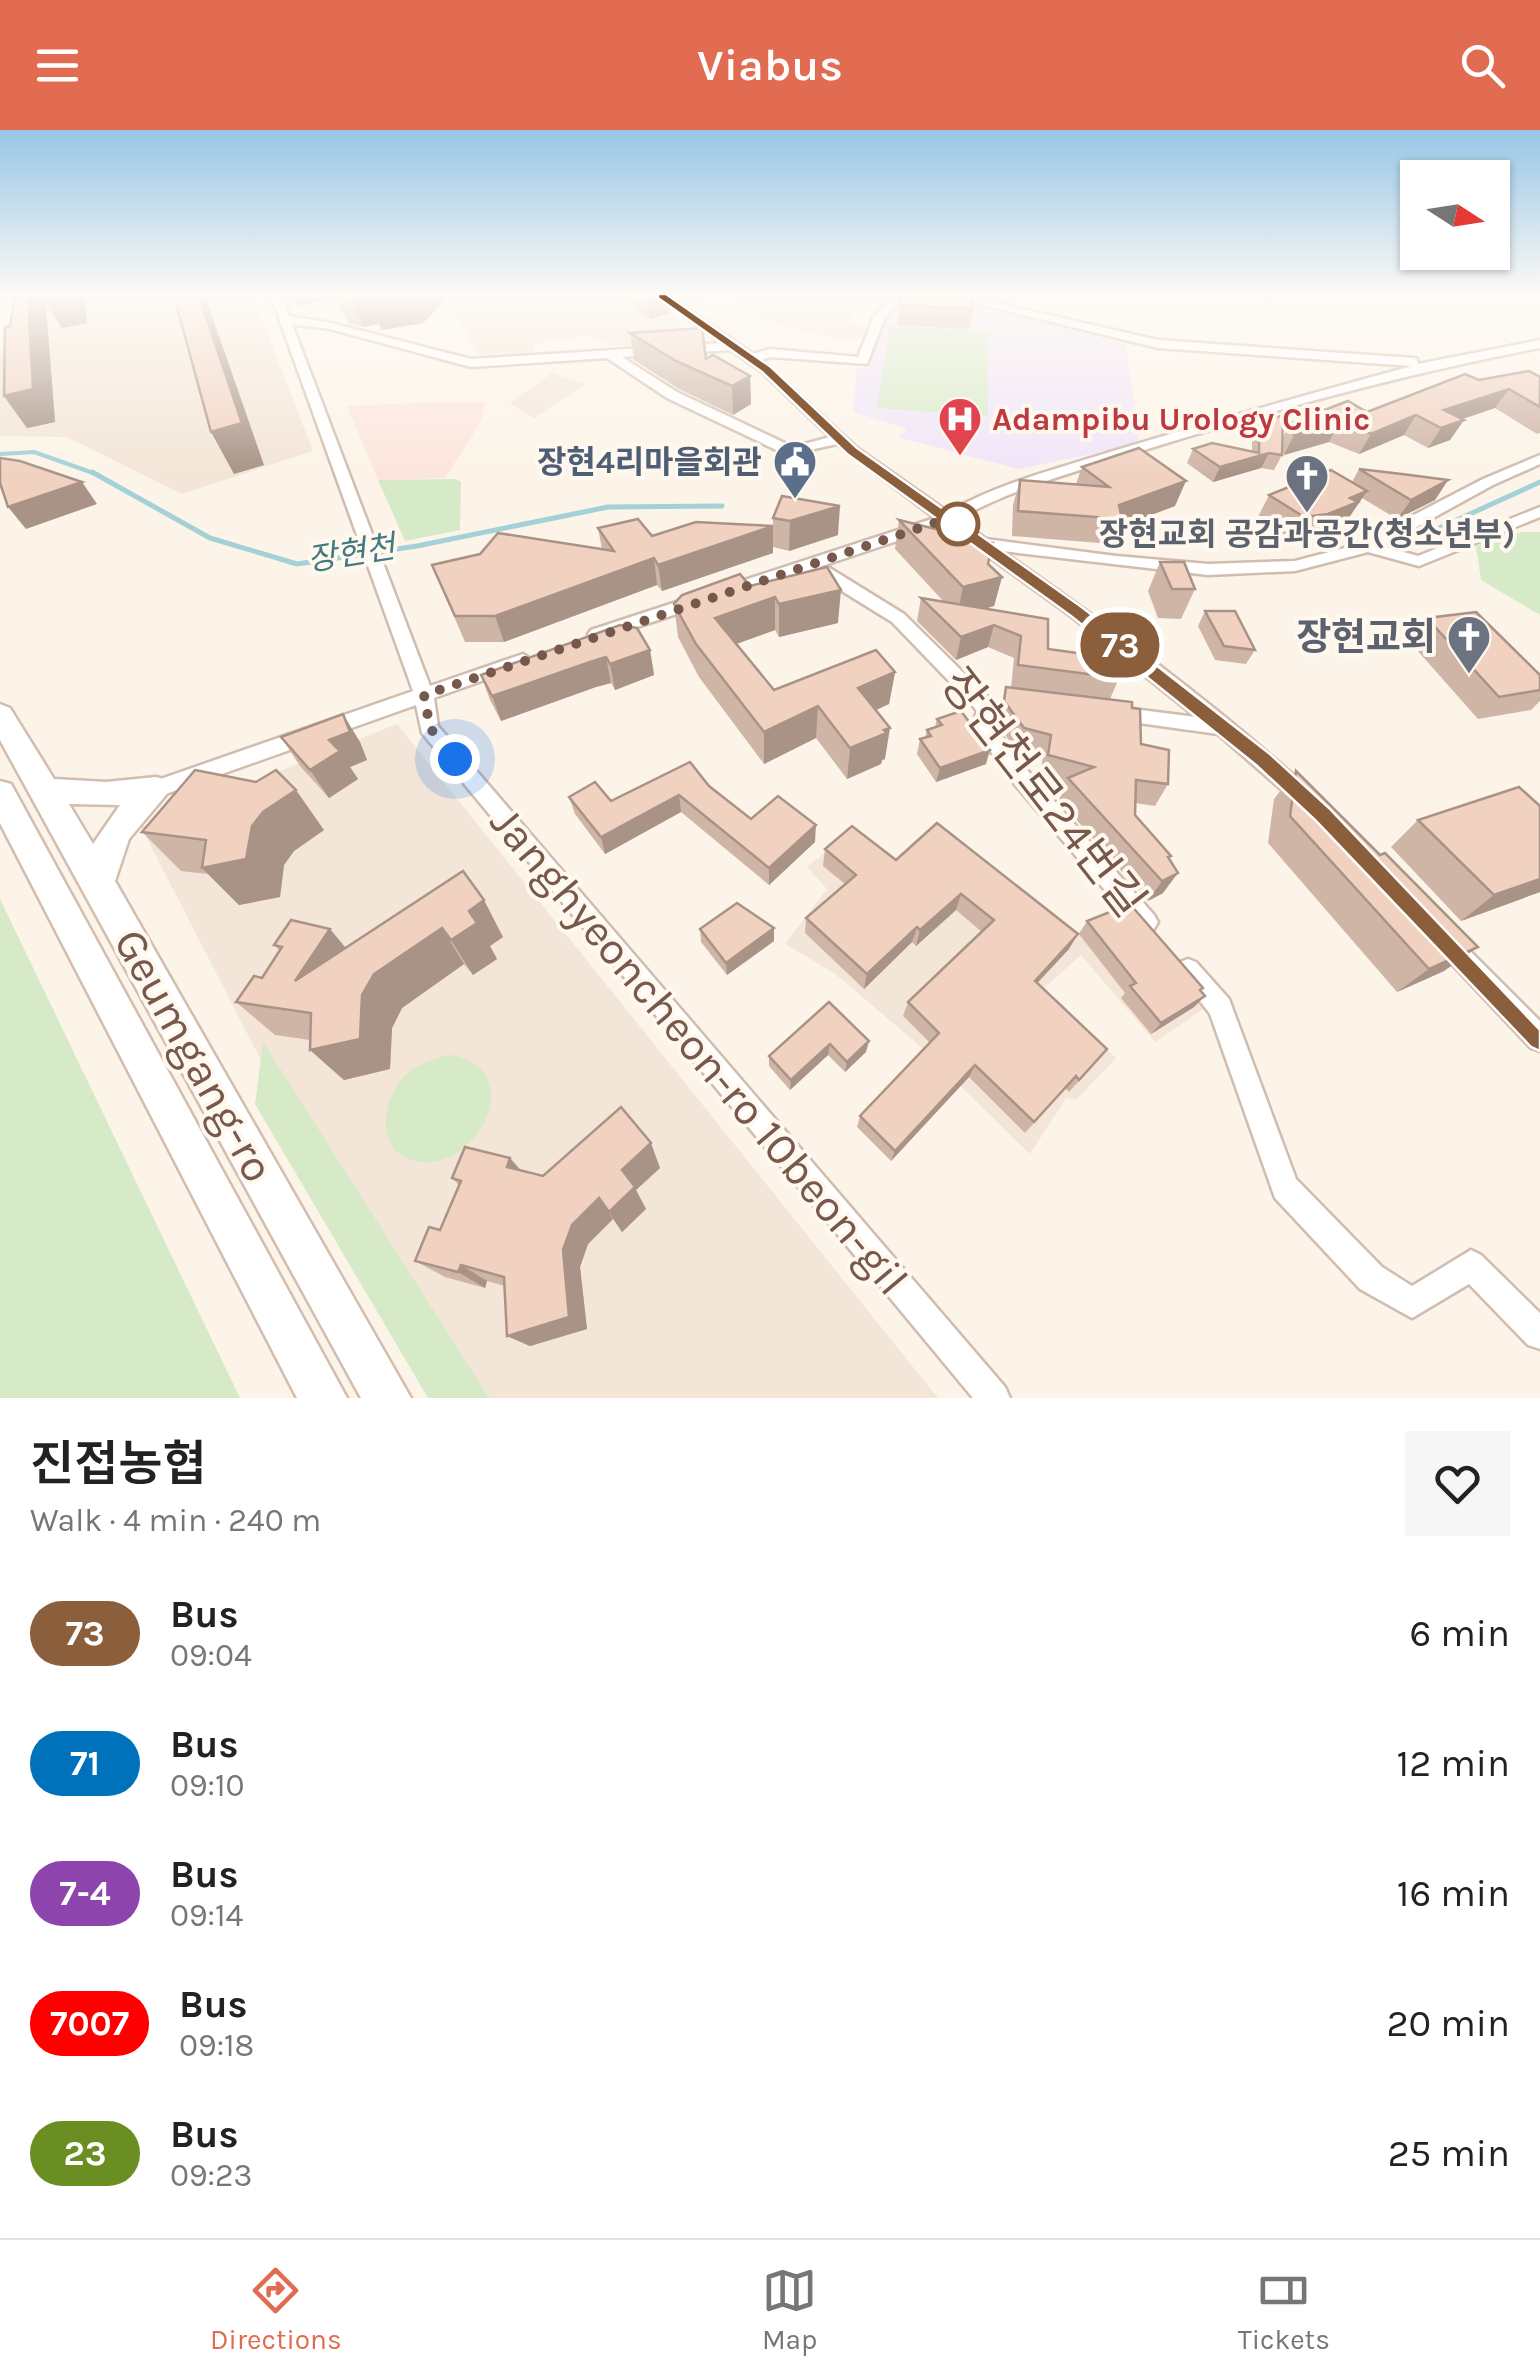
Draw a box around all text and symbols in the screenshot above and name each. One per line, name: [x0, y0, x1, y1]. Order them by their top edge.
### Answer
icon: menu: [30, 38, 85, 93]
icon: search: [1455, 38, 1510, 93]
text: Viabus: [697, 39, 843, 91]
north arrow: [1400, 160, 1510, 270]
map controls: [1400, 160, 1510, 270]
hospital icon: Adampibu Urology Clinic: [937, 396, 983, 457]
place label: Adampibu Urology Clinic: [992, 401, 1370, 438]
public building icon: 장현4리마을회관: [772, 439, 818, 500]
place label: 장현4리마을회관: [537, 444, 762, 481]
church icon: 장현교회 공감과공간(청소년부): [1284, 453, 1330, 514]
unlabelled marker: [937, 503, 979, 545]
place label: 장현교회 공감과공간(청소년부): [1099, 516, 1515, 553]
water label: 장현천: [305, 528, 401, 579]
line badge: 73: [1075, 612, 1165, 678]
church icon: 장현교회: [1446, 614, 1492, 675]
place label: 장현교회: [1296, 615, 1436, 660]
text: 73: [1100, 625, 1140, 666]
street label: 장현천로24번길: [930, 659, 1156, 927]
your location: [430, 734, 480, 784]
street label: Janghyeoncheon-ro 10beon-gil: [479, 796, 919, 1306]
street label: Geumgang-ro: [102, 920, 285, 1191]
button: heart: [1405, 1431, 1510, 1536]
text: 진접농협: [30, 1436, 207, 1492]
text: Walk · 4 min · 240 m: [30, 1502, 321, 1539]
text: Bus: [170, 1592, 239, 1637]
text: 6 min: [1409, 1611, 1510, 1656]
text: 73: [65, 1613, 105, 1654]
text: 09:04: [170, 1637, 252, 1674]
text: Bus: [170, 1722, 239, 1767]
text: 12 min: [1397, 1741, 1510, 1786]
text: 71: [70, 1743, 100, 1784]
text: 09:10: [170, 1767, 245, 1804]
text: Bus: [170, 1852, 239, 1897]
text: 16 min: [1397, 1871, 1510, 1916]
text: 7-4: [59, 1873, 111, 1914]
text: 09:14: [170, 1897, 243, 1934]
text: Bus: [179, 1982, 248, 2027]
text: 20 min: [1387, 2001, 1510, 2046]
text: 7007: [50, 2003, 129, 2044]
text: 09:18: [179, 2027, 254, 2064]
text: Bus: [170, 2112, 239, 2157]
text: 25 min: [1388, 2131, 1510, 2176]
text: 23: [64, 2133, 106, 2174]
text: 09:23: [170, 2157, 252, 2194]
tab: Directions: [210, 2263, 342, 2356]
tab: Map: [762, 2263, 817, 2356]
tab: Tickets: [1238, 2263, 1330, 2356]

